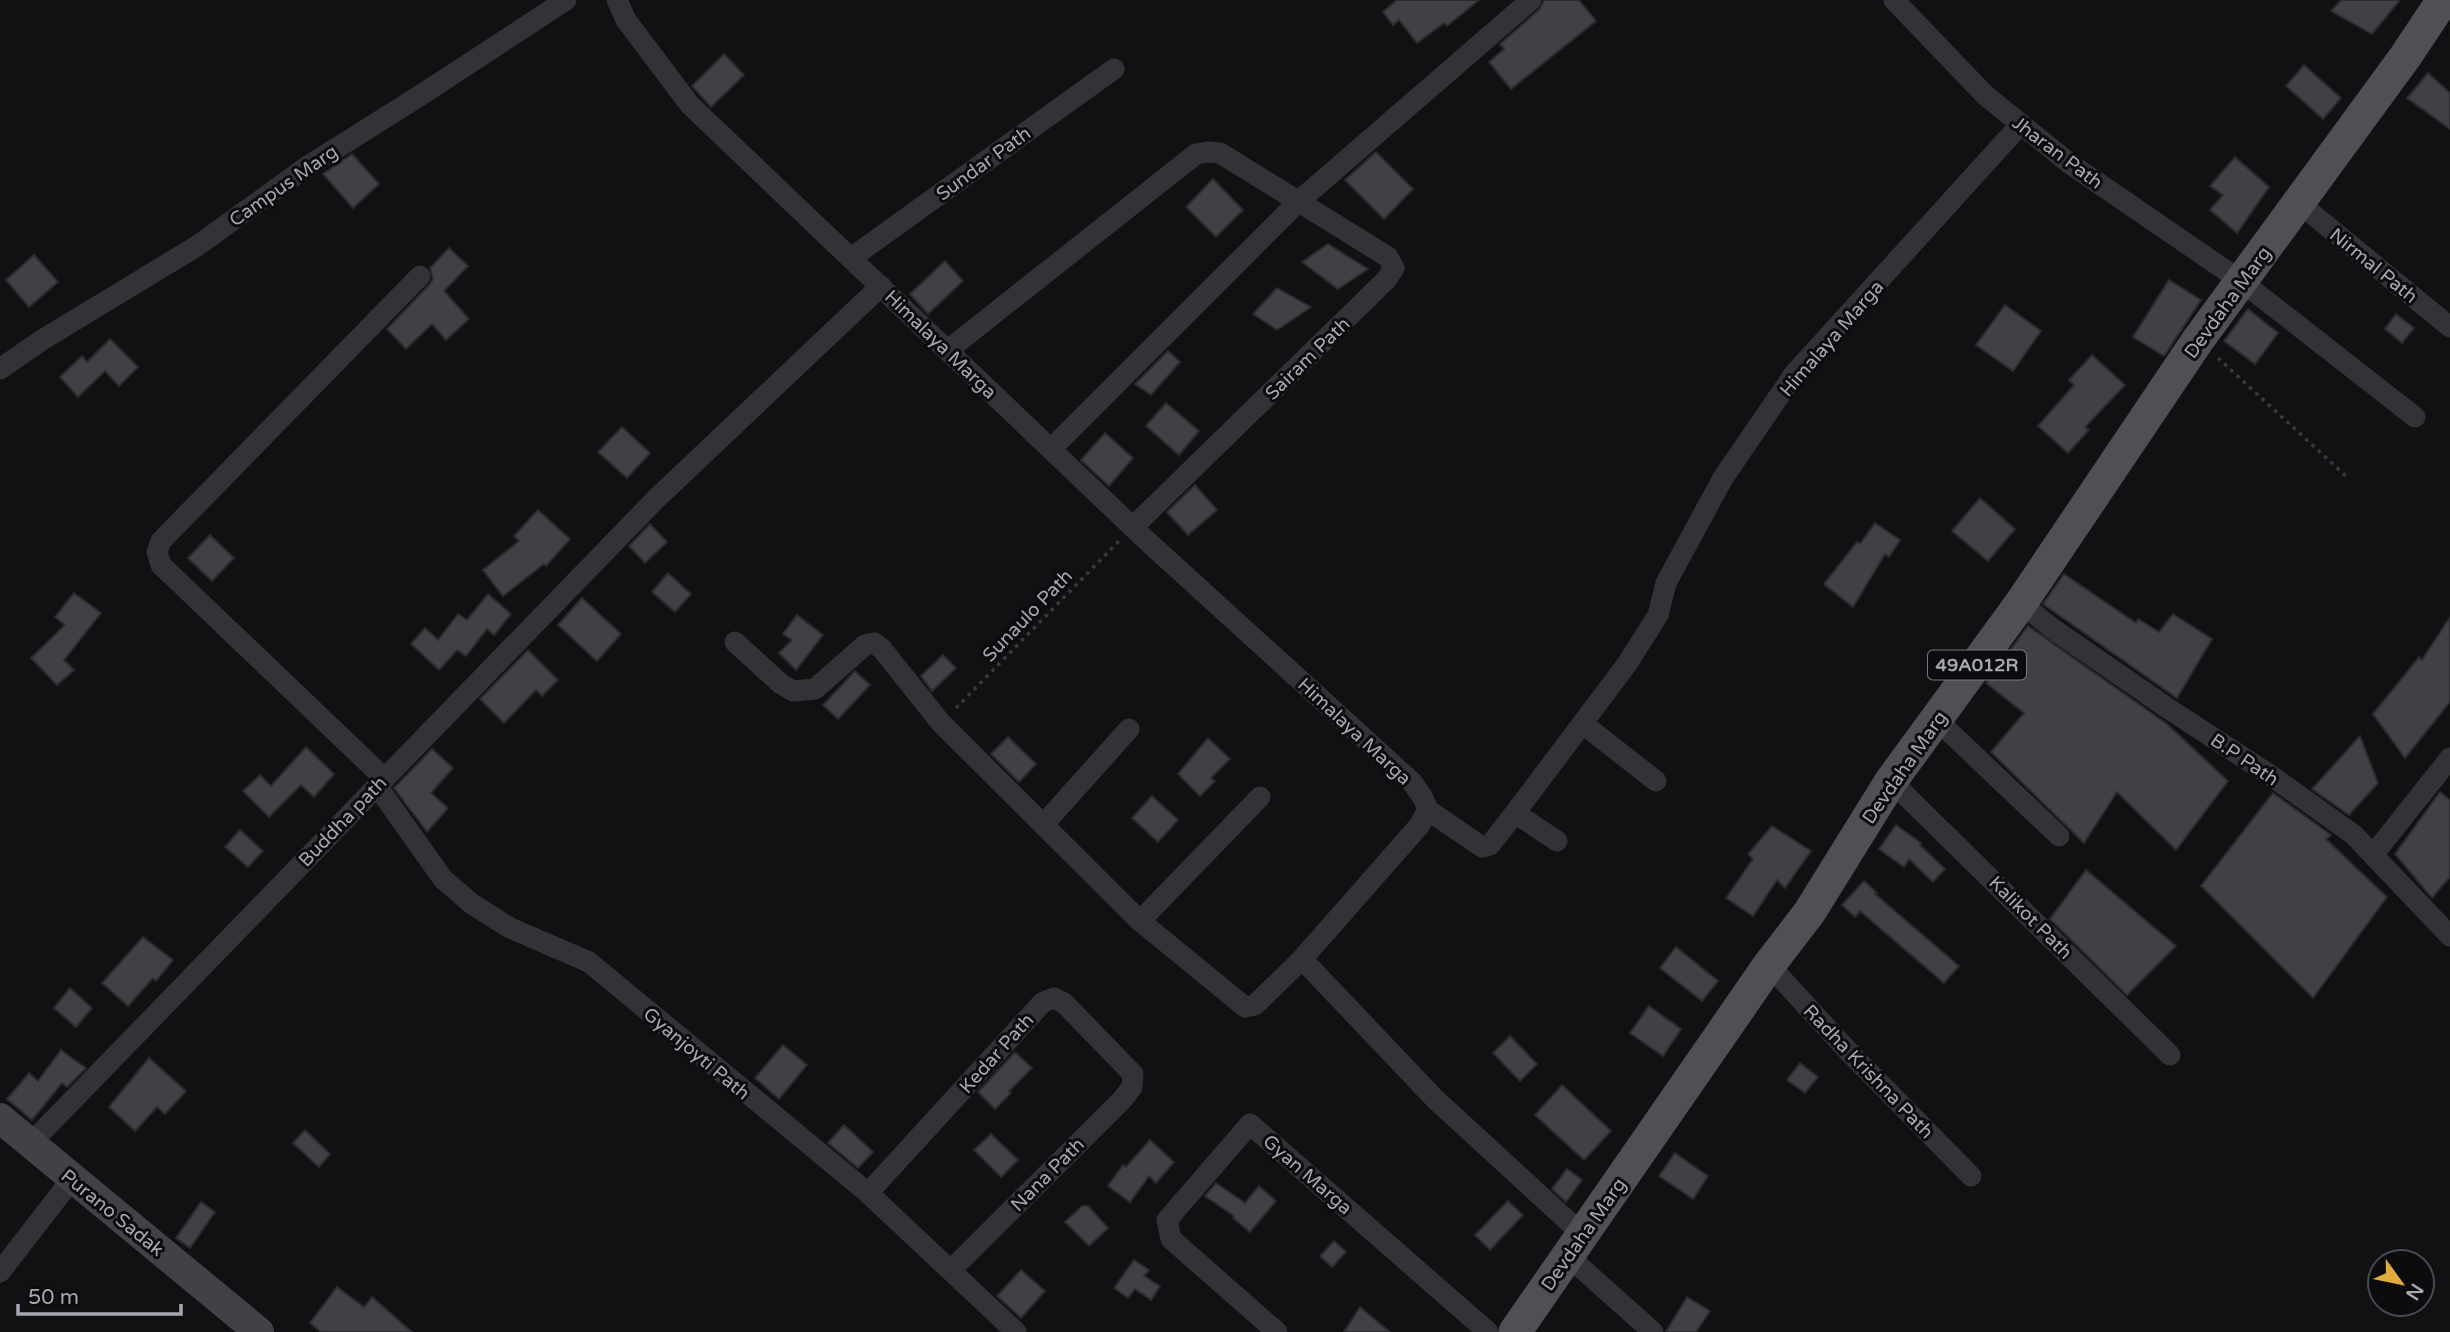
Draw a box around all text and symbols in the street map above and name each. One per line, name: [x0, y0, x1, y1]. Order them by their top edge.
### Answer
street label: Jharan Path: [2008, 112, 2107, 194]
street label: Sundar Path: [932, 122, 1035, 205]
street label: Campus Marg: [225, 140, 342, 231]
street label: Nirmal Path: [2325, 224, 2422, 308]
street label: Devdaha Marg: [2180, 243, 2276, 363]
street label: Himalaya Marga: [1775, 276, 1888, 401]
street label: Himalaya Marga: [880, 286, 1001, 404]
street label: Sairam Path: [1261, 313, 1355, 404]
street label: Sunaulo Path: [978, 565, 1077, 666]
road number: 49A012R: [1928, 650, 2026, 680]
street label: Himalaya Marga: [1293, 674, 1415, 790]
street label: Devdaha Marg: [1858, 707, 1952, 828]
street label: B.P Path: [2206, 729, 2283, 791]
street label: Buddha path: [294, 772, 391, 871]
street label: Kalikot Path: [1984, 872, 2076, 964]
street label: Radha Krishna Path: [1799, 1000, 1938, 1143]
street label: Gyanjoyti Path: [639, 1003, 754, 1105]
street label: Kedar Path: [955, 1009, 1038, 1098]
street label: Gyan Marga: [1258, 1130, 1356, 1219]
street label: Nana Path: [1006, 1133, 1089, 1216]
street label: Purano Sadak: [57, 1165, 168, 1261]
street label: Devdaha Marg: [1537, 1174, 1631, 1295]
north arrow: [2366, 1248, 2436, 1318]
scale bar: [18, 1272, 180, 1316]
text: N: [2401, 1279, 2428, 1304]
text: 50 m: [28, 1285, 79, 1310]

